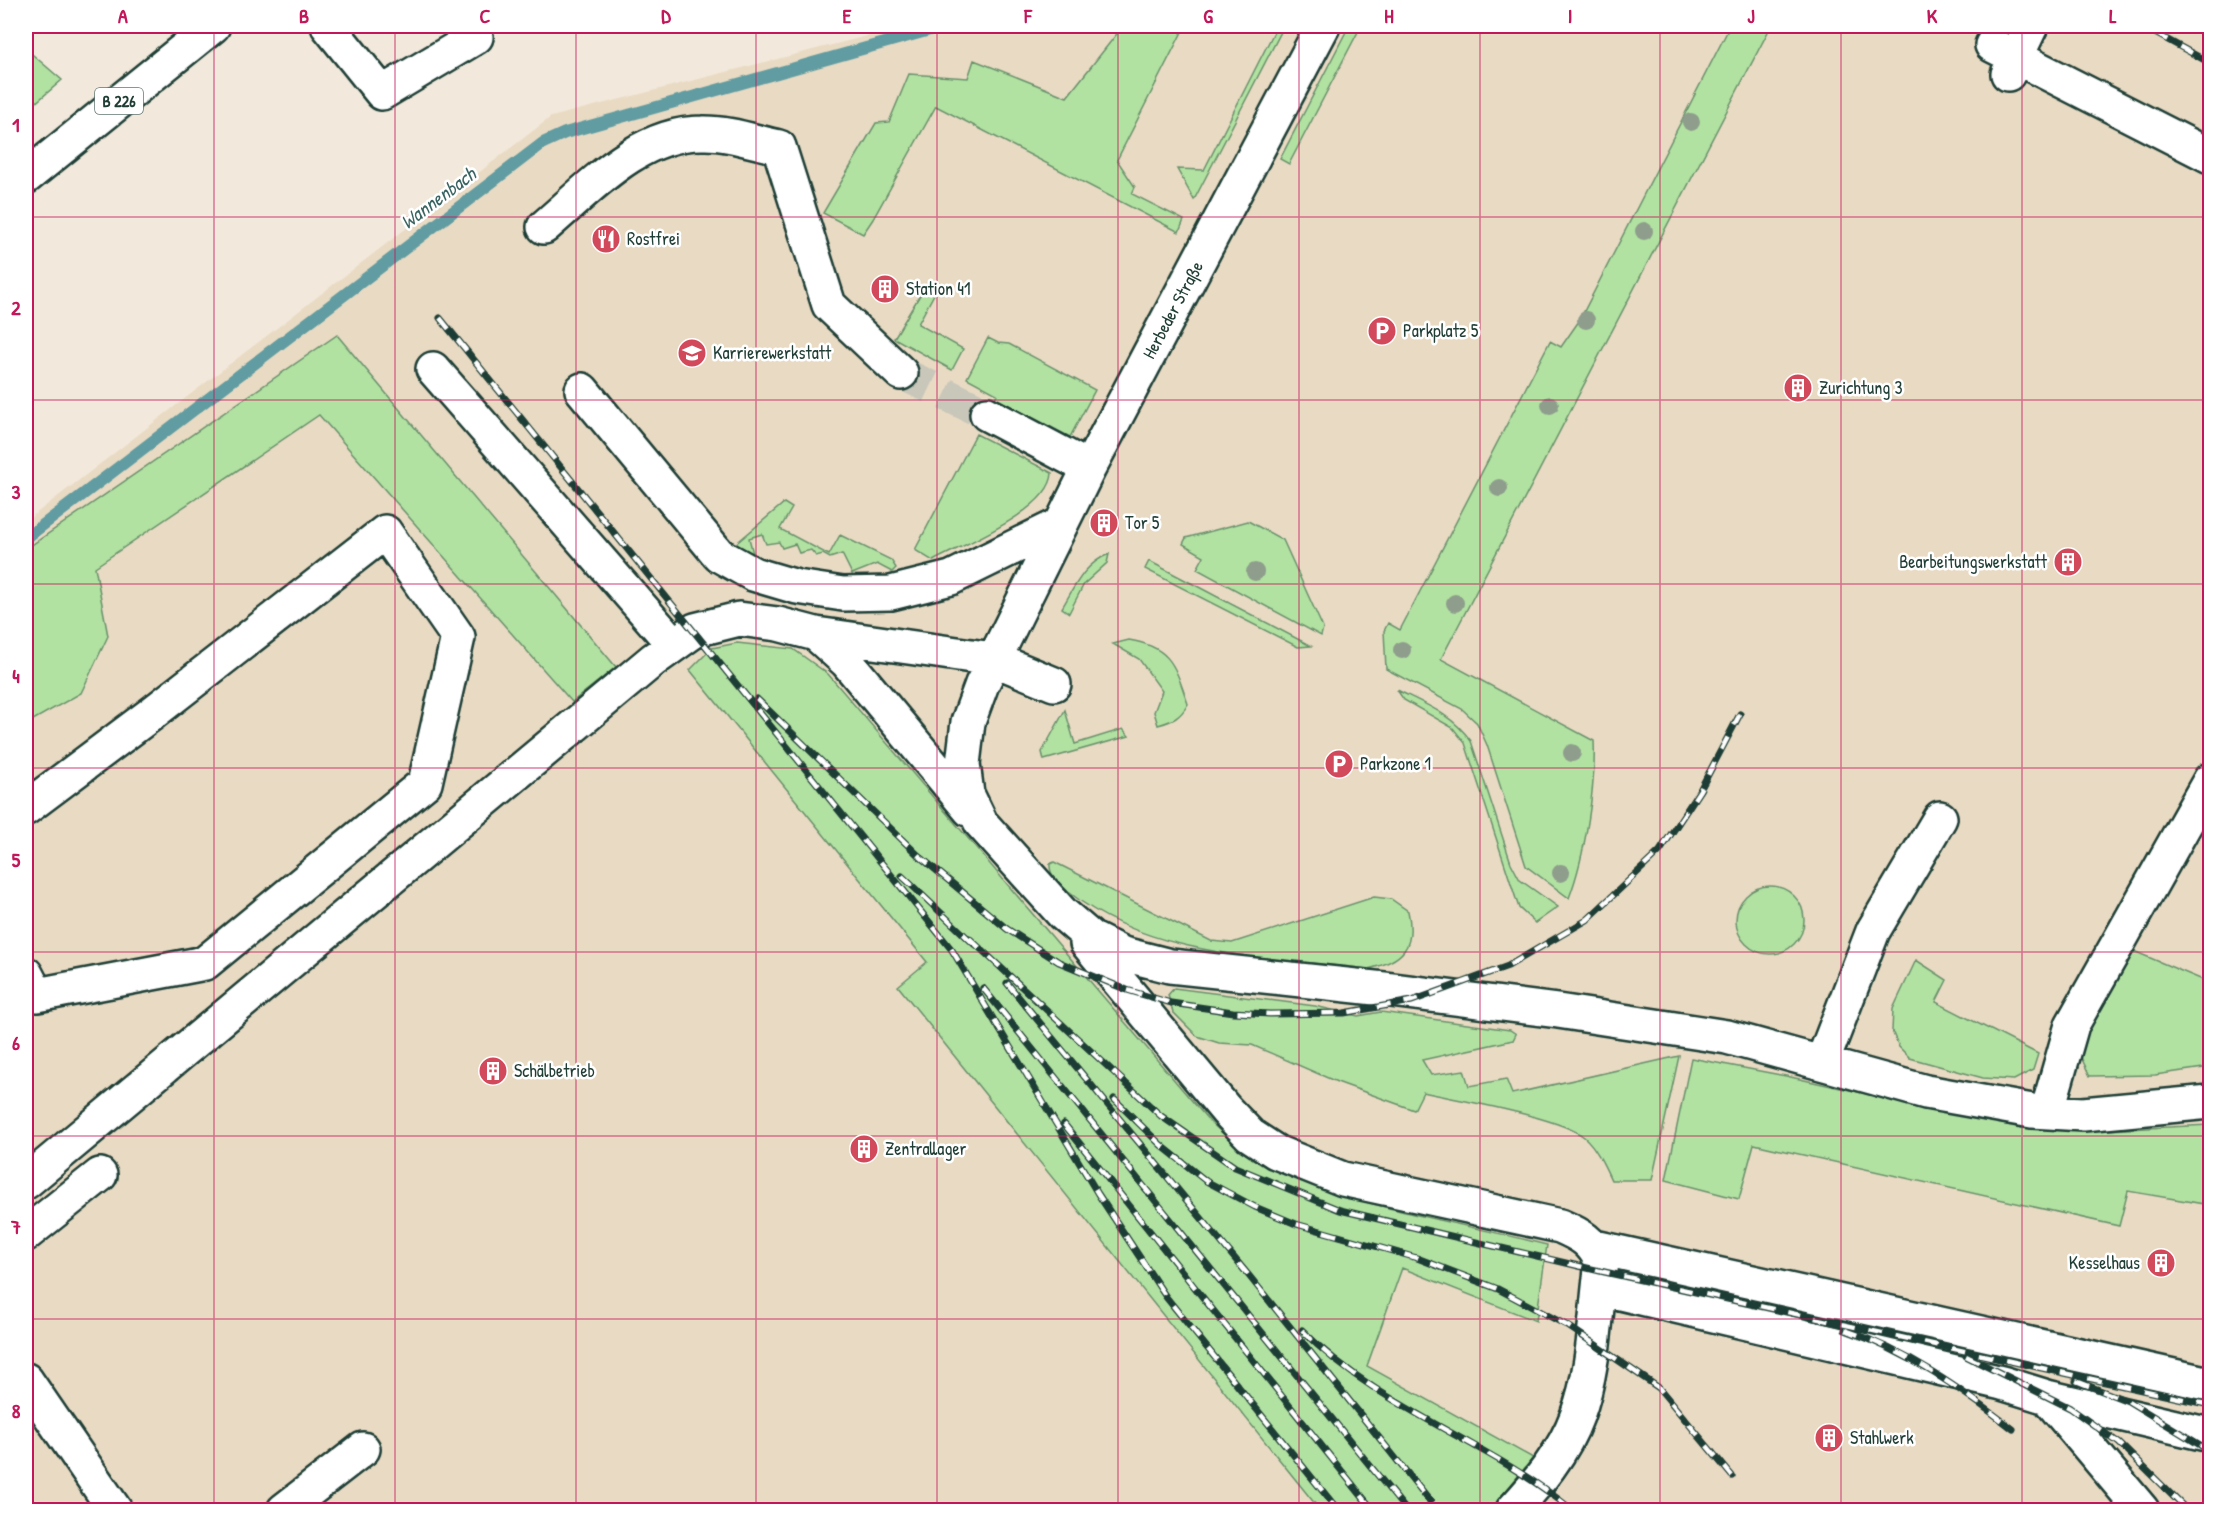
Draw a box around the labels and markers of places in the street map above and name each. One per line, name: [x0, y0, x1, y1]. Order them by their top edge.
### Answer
restaurant icon: Rostfrei: [590, 223, 622, 255]
place label: Rostfrei: [627, 226, 680, 251]
building icon: Station 41: [869, 273, 901, 305]
place label: Station 41: [906, 276, 971, 301]
parking icon: Parkplatz 5: [1366, 315, 1398, 347]
place label: Parkplatz 5: [1403, 318, 1479, 343]
school or university icon: Karrierewerkstatt: [676, 337, 708, 369]
place label: Karrierewerkstatt: [713, 340, 832, 365]
building icon: Zurichtung 3: [1782, 372, 1814, 404]
place label: Zurichtung 3: [1819, 375, 1903, 400]
building icon: Tor 5: [1088, 507, 1120, 539]
place label: Tor 5: [1125, 510, 1160, 535]
building icon: Bearbeitungswerkstatt: [2052, 546, 2084, 578]
place label: Bearbeitungswerkstatt: [1899, 549, 2048, 574]
parking icon: Parkzone 1: [1323, 748, 1355, 780]
place label: Parkzone 1: [1360, 751, 1431, 776]
building icon: Schälbetrieb: [477, 1055, 509, 1087]
place label: Schälbetrieb: [514, 1058, 595, 1083]
building icon: Zentrallager: [848, 1133, 880, 1165]
place label: Zentrallager: [885, 1136, 967, 1161]
building icon: Kesselhaus: [2145, 1247, 2177, 1279]
place label: Kesselhaus: [2069, 1250, 2140, 1275]
building icon: Stahlwerk: [1813, 1422, 1845, 1454]
place label: Stahlwerk: [1850, 1425, 1914, 1450]

